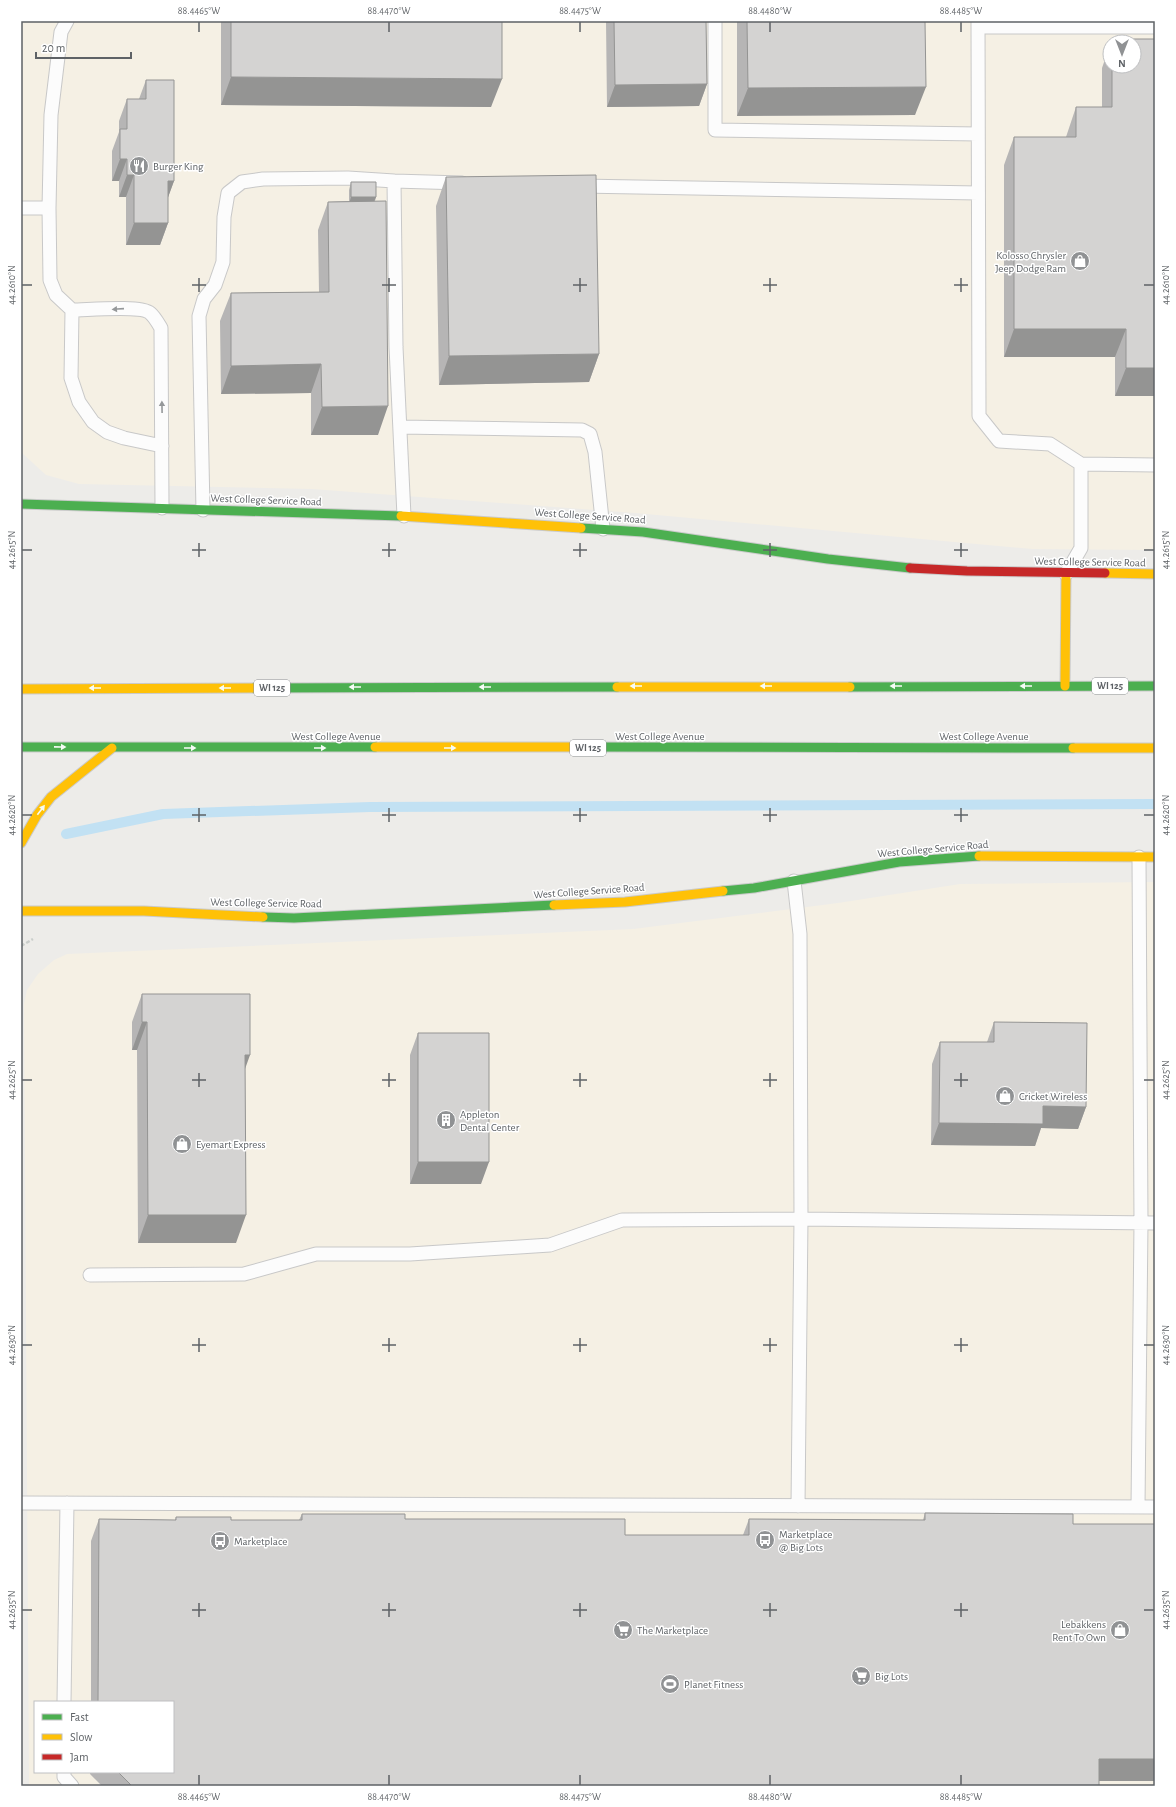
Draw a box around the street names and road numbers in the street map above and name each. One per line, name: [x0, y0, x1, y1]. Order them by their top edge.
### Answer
street label: West College Service Road: [210, 493, 322, 507]
street label: West College Service Road: [534, 507, 646, 525]
street label: West College Service Road: [1034, 556, 1146, 568]
road number: WI 125: [1092, 678, 1128, 694]
road number: WI 125: [254, 680, 290, 696]
street label: West College Avenue: [291, 731, 381, 742]
street label: West College Avenue: [615, 731, 705, 742]
street label: West College Avenue: [939, 731, 1029, 742]
road number: WI 125: [570, 740, 606, 756]
street label: West College Service Road: [877, 839, 989, 859]
street label: West College Service Road: [533, 882, 645, 900]
street label: West College Service Road: [210, 897, 322, 909]

